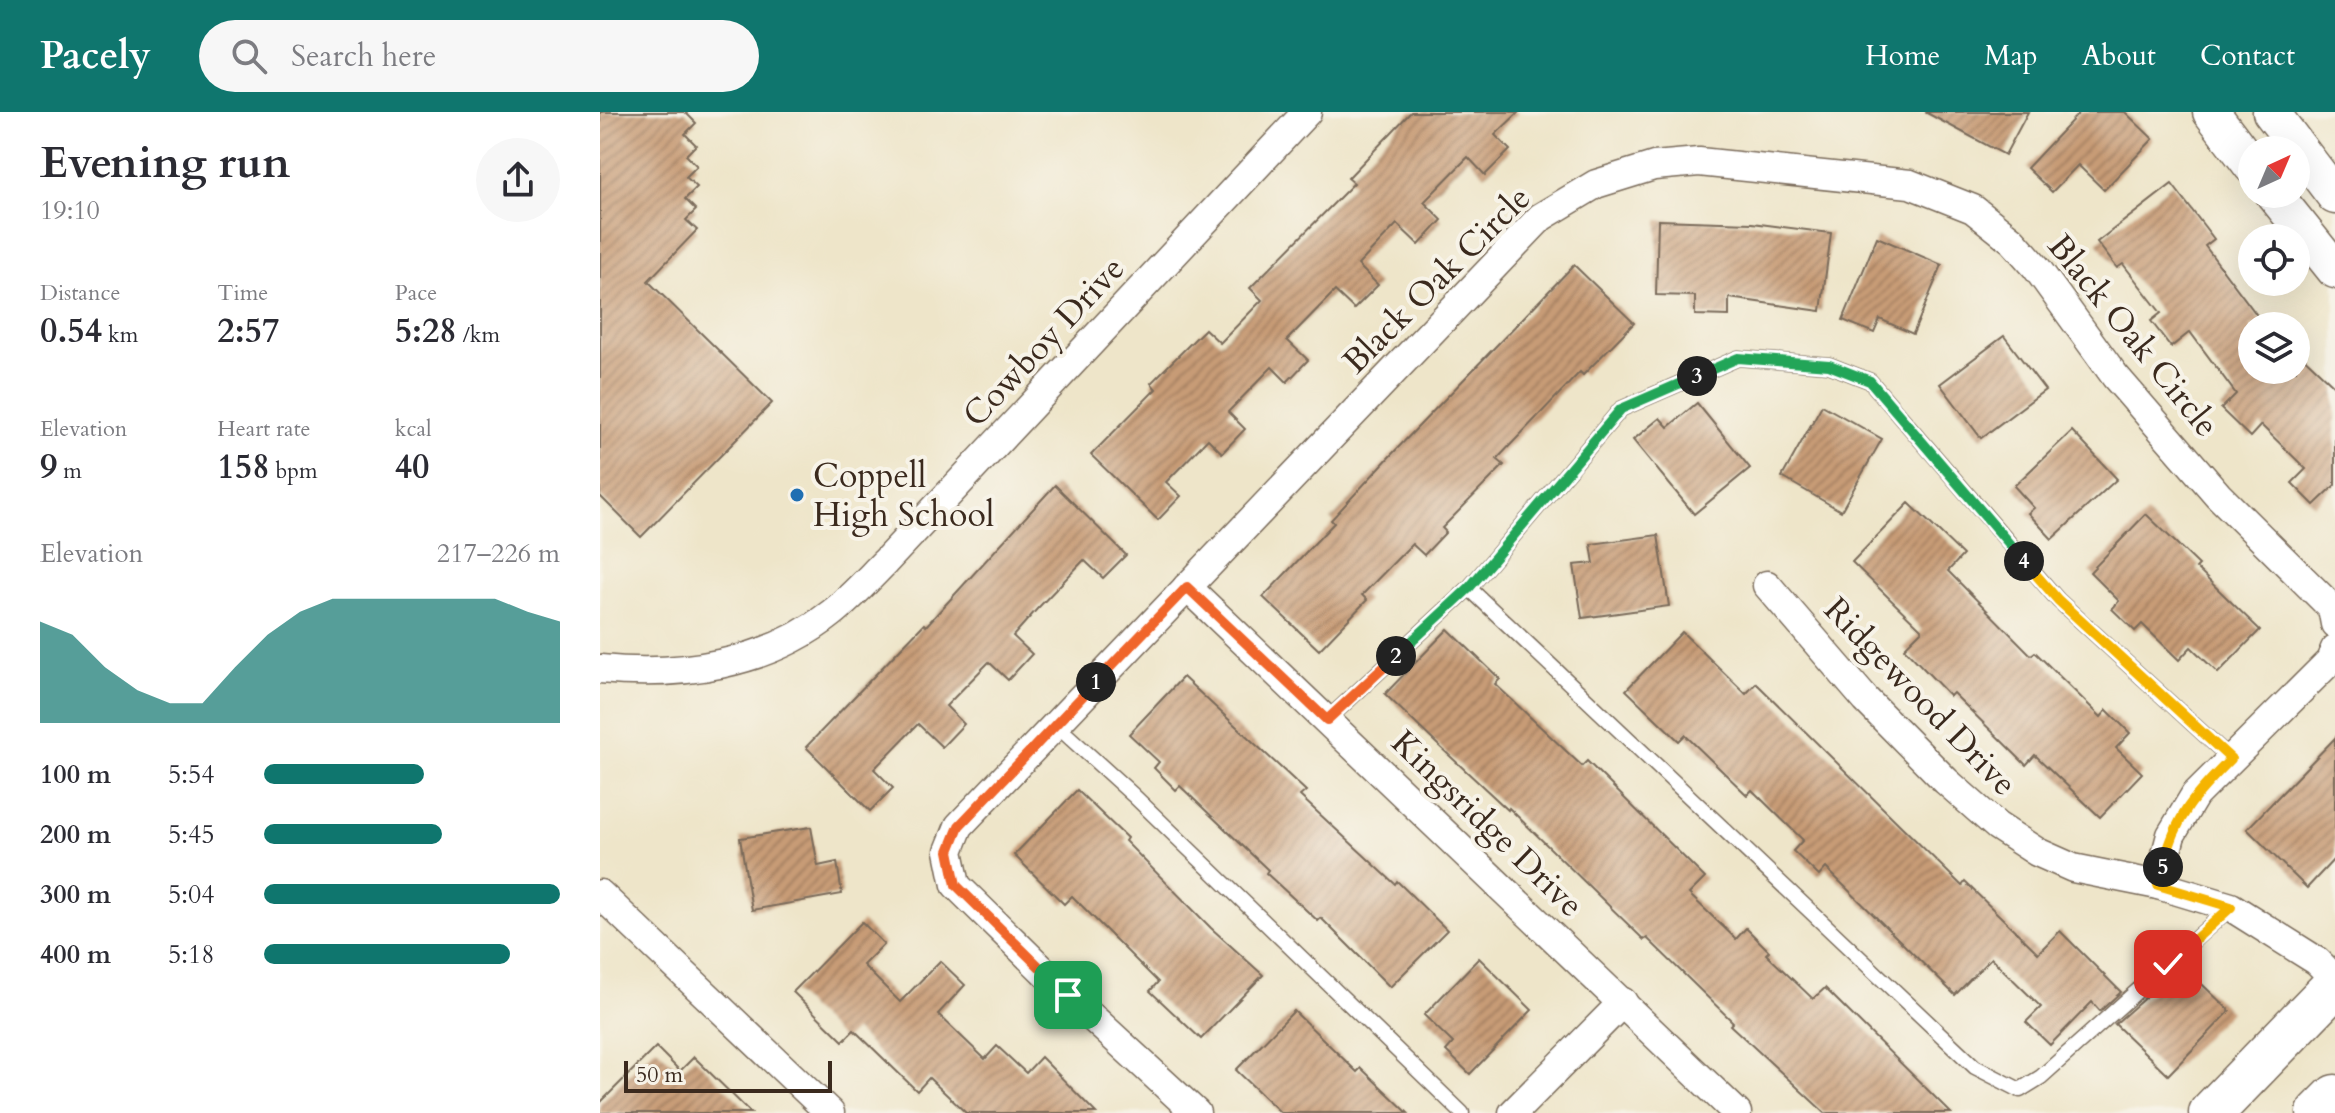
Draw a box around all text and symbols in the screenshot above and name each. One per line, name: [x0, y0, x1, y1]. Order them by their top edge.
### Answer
search box: [199, 20, 759, 92]
text: Pacely: [40, 30, 151, 82]
icon: search: [227, 34, 271, 78]
text: Search here: [291, 36, 436, 77]
text: Home: [1865, 37, 1940, 75]
text: Map: [1984, 37, 2038, 75]
text: About: [2082, 37, 2156, 75]
text: Contact: [2200, 37, 2295, 75]
text: Evening run: [40, 133, 290, 193]
north arrow: [2238, 136, 2310, 208]
map controls: [2238, 136, 2310, 384]
button: share: [476, 138, 560, 222]
street label: Black Oak Circle: [1333, 176, 1541, 384]
text: 19:10: [40, 193, 100, 228]
button: locate: [2238, 224, 2310, 296]
street label: Black Oak Circle: [2037, 225, 2229, 447]
street label: Cowboy Drive: [953, 246, 1135, 437]
text: Distance: [40, 278, 120, 308]
text: Time: [217, 278, 268, 308]
text: Pace: [395, 278, 437, 308]
text: 0.54: [40, 308, 102, 354]
text: 2:57: [217, 308, 279, 354]
text: 5:28: [395, 308, 457, 354]
button: layers: [2238, 312, 2310, 384]
text: km: [102, 320, 138, 350]
text: /km: [457, 320, 500, 350]
pin: 3: [1677, 356, 1717, 396]
text: 3: [1691, 361, 1703, 391]
text: Elevation: [40, 414, 127, 444]
text: Heart rate: [217, 414, 311, 444]
text: kcal: [395, 414, 432, 444]
text: 9: [40, 444, 57, 490]
text: 158: [217, 444, 270, 490]
text: 40: [395, 444, 430, 490]
place label: Coppell High School: [813, 453, 995, 538]
text: m: [57, 456, 82, 486]
text: bpm: [270, 456, 318, 486]
marker: Coppell High School: [788, 486, 806, 504]
text: Elevation: [40, 536, 143, 571]
text: 217–226 m: [437, 536, 560, 571]
pin: 4: [2004, 541, 2044, 581]
text: 4: [2018, 546, 2030, 576]
street label: Ridgewood Drive: [1814, 587, 2027, 806]
pin: 2: [1376, 636, 1416, 676]
text: 2: [1390, 641, 1402, 671]
pin: 1: [1076, 662, 1116, 702]
text: 1: [1090, 667, 1102, 697]
street label: Kingsridge Drive: [1381, 720, 1593, 927]
text: 100 m: [40, 757, 111, 792]
text: 5:54: [168, 757, 215, 792]
text: 200 m: [40, 817, 111, 852]
text: 5:45: [168, 817, 215, 852]
pin: 5: [2143, 847, 2183, 887]
text: 5: [2157, 852, 2169, 882]
text: 300 m: [40, 877, 111, 912]
text: 5:04: [168, 877, 215, 912]
pin: [2134, 930, 2202, 998]
text: 400 m: [40, 937, 111, 972]
text: 5:18: [168, 937, 215, 972]
icon: check: [2146, 942, 2190, 986]
pin: [1034, 961, 1102, 1029]
icon: arrive: [1046, 973, 1090, 1017]
scale bar: [624, 1057, 832, 1093]
text: 50 m: [636, 1060, 683, 1090]

